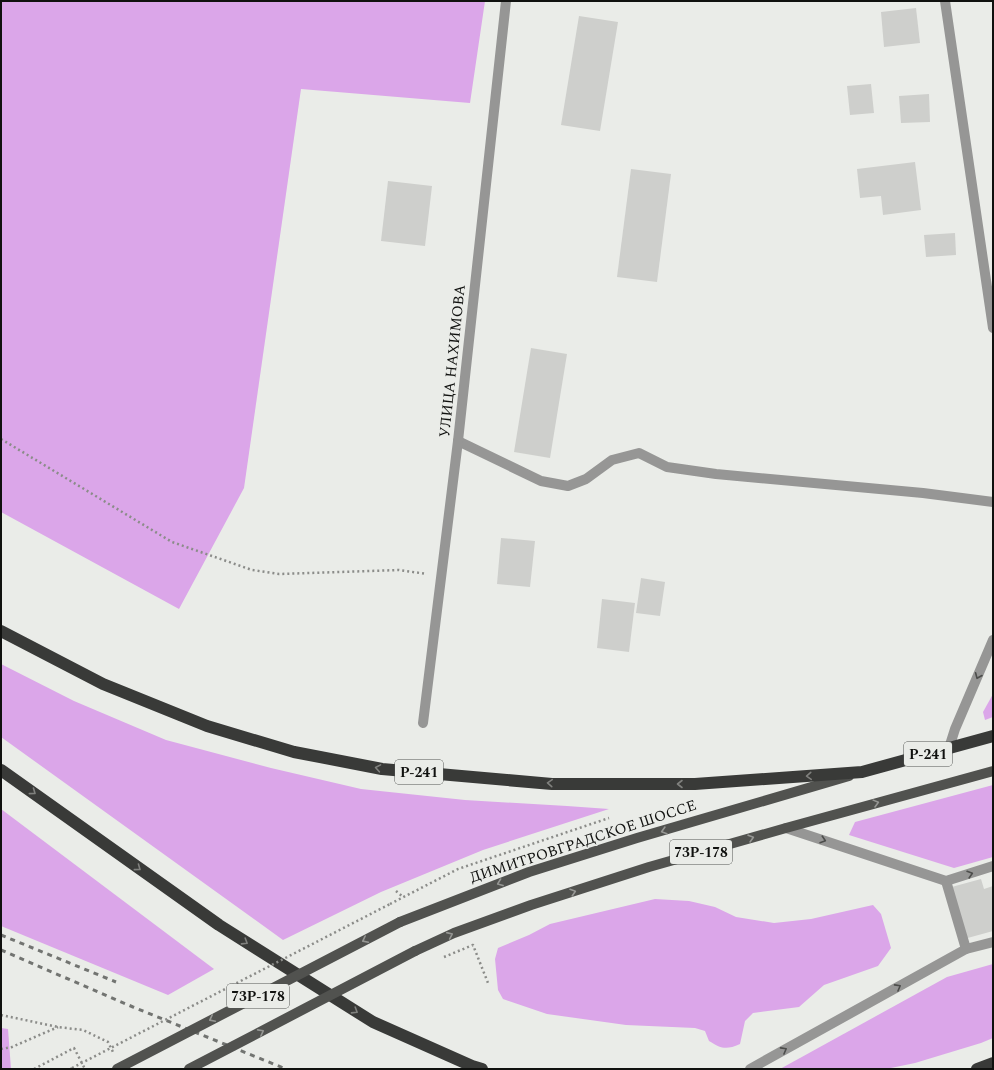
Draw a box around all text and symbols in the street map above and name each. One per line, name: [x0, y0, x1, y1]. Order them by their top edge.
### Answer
street label: УЛИЦА НАХИМОВА: [433, 283, 472, 439]
one-way arrow: [974, 673, 982, 680]
road number: Р-241: [904, 742, 952, 766]
road number: Р-241: [395, 760, 443, 784]
one-way arrow: [375, 764, 381, 773]
one-way arrow: [806, 771, 812, 780]
one-way arrow: [547, 779, 553, 788]
one-way arrow: [677, 780, 683, 788]
one-way arrow: [28, 787, 35, 794]
street label: ДИМИТРОВГРАДСКОЕ ШОССЕ: [467, 794, 700, 889]
one-way arrow: [873, 800, 879, 808]
one-way arrow: [660, 826, 667, 835]
one-way arrow: [747, 834, 754, 843]
one-way arrow: [819, 835, 826, 844]
road number: 73Р-178: [670, 840, 732, 864]
one-way arrow: [134, 863, 141, 870]
one-way arrow: [966, 870, 973, 879]
one-way arrow: [496, 878, 503, 886]
one-way arrow: [569, 888, 576, 897]
one-way arrow: [446, 932, 454, 940]
one-way arrow: [362, 936, 369, 943]
one-way arrow: [241, 937, 248, 945]
road number: 73Р-178: [227, 984, 289, 1008]
one-way arrow: [894, 984, 901, 991]
one-way arrow: [351, 1006, 358, 1014]
one-way arrow: [209, 1015, 217, 1022]
one-way arrow: [257, 1029, 264, 1036]
one-way arrow: [780, 1047, 788, 1055]

